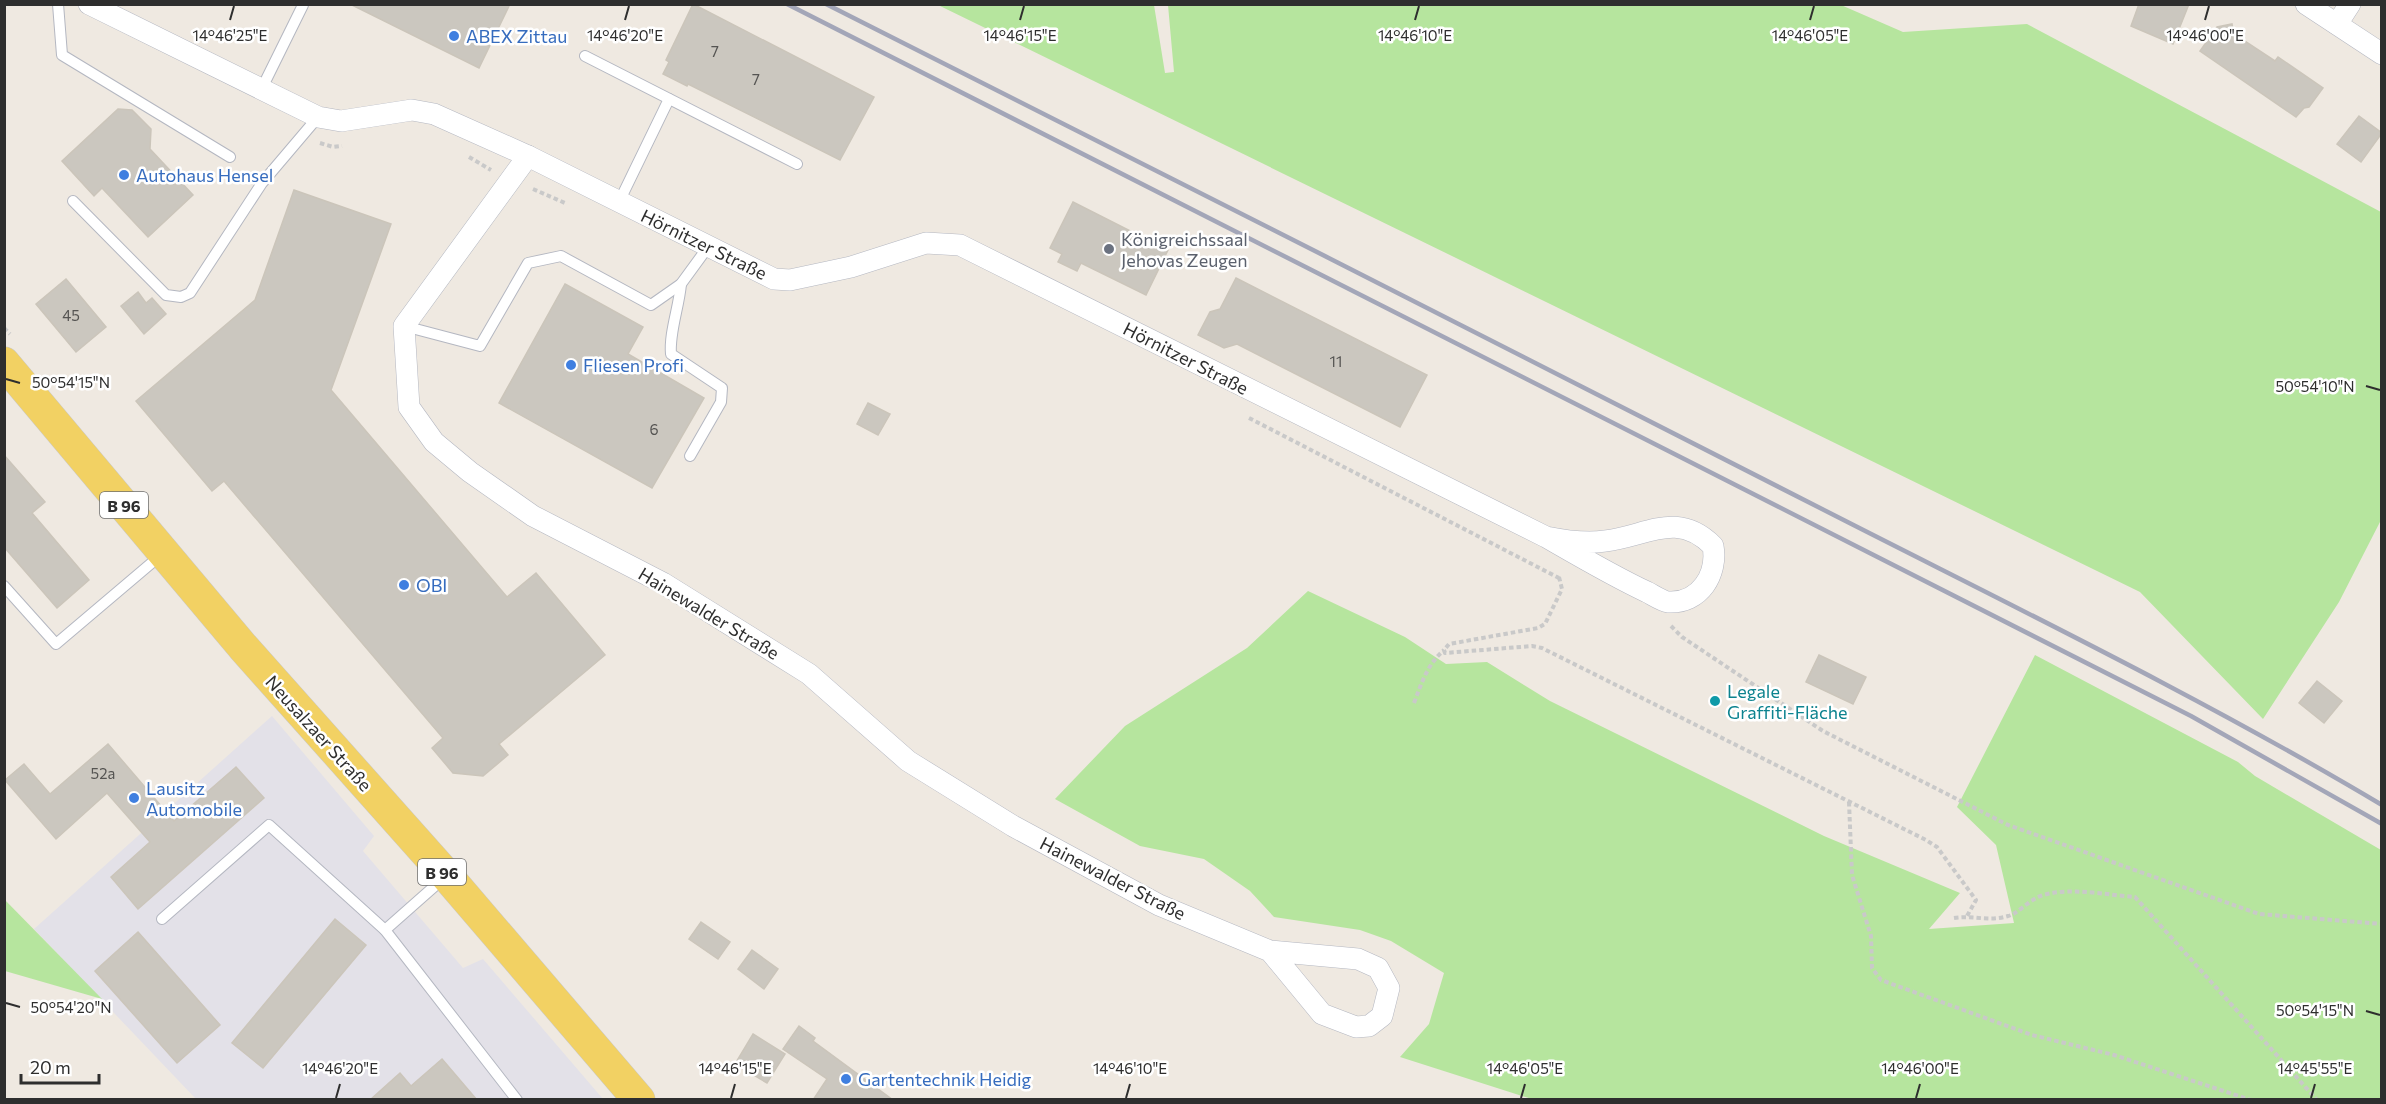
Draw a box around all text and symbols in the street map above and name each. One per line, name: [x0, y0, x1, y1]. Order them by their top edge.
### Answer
place label: ABEX Zittau: [466, 25, 567, 47]
text: 14°46'25"E: [193, 26, 268, 44]
text: 14°46'20"E: [587, 26, 663, 44]
text: 14°46'15"E: [983, 26, 1057, 44]
text: 14°46'10"E: [1378, 26, 1452, 44]
text: 14°46'05"E: [1772, 26, 1848, 44]
text: 14°46'00"E: [2166, 26, 2244, 44]
marker: ABEX Zittau: [447, 29, 461, 43]
house number: 7: [711, 42, 719, 60]
house number: 7: [752, 70, 760, 88]
place label: Autohaus Hensel: [136, 164, 273, 186]
marker: Autohaus Hensel: [117, 168, 131, 182]
street label: Hörnitzer Straße: [637, 204, 771, 284]
place label: Königreichssaal Jehovas Zeugen: [1121, 228, 1248, 271]
marker: Königreichssaal Jehovas Zeugen: [1102, 242, 1116, 256]
house number: 45: [62, 306, 80, 324]
street label: Hörnitzer Straße: [1120, 317, 1252, 399]
house number: 11: [1330, 352, 1342, 370]
place label: Fliesen Profi: [583, 354, 684, 376]
marker: Fliesen Profi: [564, 358, 578, 372]
text: 50°54'15"N: [32, 373, 110, 391]
text: 50°54'10"N: [2275, 377, 2355, 395]
house number: 6: [649, 420, 659, 438]
road number: B 96: [100, 492, 148, 518]
street label: Hainewalder Straße: [635, 562, 783, 664]
place label: OBI: [416, 574, 447, 596]
marker: OBI: [397, 578, 411, 592]
street label: Neusalzaer Straße: [261, 671, 377, 795]
place label: Legale Graffiti-Fläche: [1727, 680, 1848, 723]
marker: Legale Graffiti-Fläche: [1708, 694, 1722, 708]
house number: 52a: [91, 764, 115, 782]
place label: Lausitz Automobile: [146, 777, 242, 820]
marker: Lausitz Automobile: [127, 791, 141, 805]
street label: Hainewalder Straße: [1037, 832, 1189, 924]
road number: B 96: [418, 859, 466, 885]
text: 50°54'20"N: [30, 998, 112, 1016]
text: 50°54'15"N: [2276, 1001, 2354, 1019]
scale bar: [21, 1047, 99, 1085]
text: 20 m: [30, 1056, 71, 1078]
text: 14°46'20"E: [302, 1059, 378, 1077]
text: 14°46'15"E: [698, 1059, 772, 1077]
text: 14°46'10"E: [1093, 1059, 1167, 1077]
text: 14°46'05"E: [1487, 1059, 1563, 1077]
text: 14°46'00"E: [1881, 1059, 1959, 1077]
text: 14°45'55"E: [2278, 1059, 2352, 1077]
place label: Gartentechnik Heidig: [858, 1068, 1032, 1090]
marker: Gartentechnik Heidig: [839, 1072, 853, 1086]

